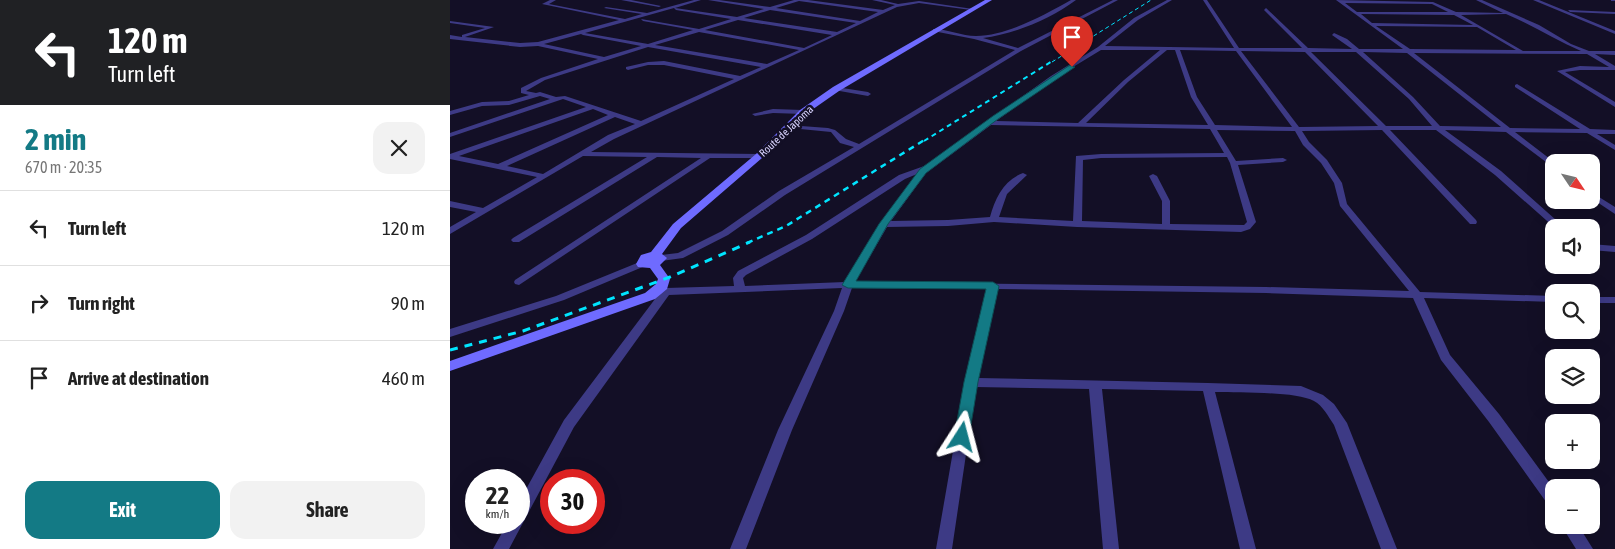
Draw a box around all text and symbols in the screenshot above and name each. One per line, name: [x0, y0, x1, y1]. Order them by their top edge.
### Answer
pin: [1051, 16, 1093, 67]
icon: left: [25, 20, 90, 85]
text: 120 m: [108, 20, 187, 60]
icon: arrive: [1058, 23, 1086, 51]
text: Turn left: [108, 61, 175, 87]
street label: Route de Japoma: [757, 103, 815, 159]
text: 2 min: [25, 122, 86, 156]
button: close: [373, 122, 425, 174]
north arrow: [1545, 154, 1600, 209]
map controls: [1545, 154, 1600, 534]
text: 670 m · 20:35: [25, 158, 102, 176]
icon: left: [25, 214, 53, 242]
text: Turn left: [68, 217, 126, 239]
text: 120 m: [382, 217, 425, 239]
button: sound: [1545, 219, 1600, 274]
button: search: [1545, 284, 1600, 339]
icon: right: [25, 289, 53, 317]
text: Turn right: [68, 292, 135, 314]
text: 90 m: [391, 292, 425, 314]
button: layers: [1545, 349, 1600, 404]
icon: arrive: [25, 364, 53, 392]
text: Arrive at destination: [68, 367, 209, 389]
text: 460 m: [382, 367, 425, 389]
position arrow: [935, 410, 987, 462]
button: +: [1545, 414, 1600, 469]
speed limit sign: 30: [540, 469, 605, 534]
button: −: [1545, 479, 1600, 534]
button: Exit: [25, 481, 220, 539]
button: Share: [230, 481, 425, 539]
text: 22: [486, 481, 509, 509]
text: km/h: [486, 507, 509, 521]

